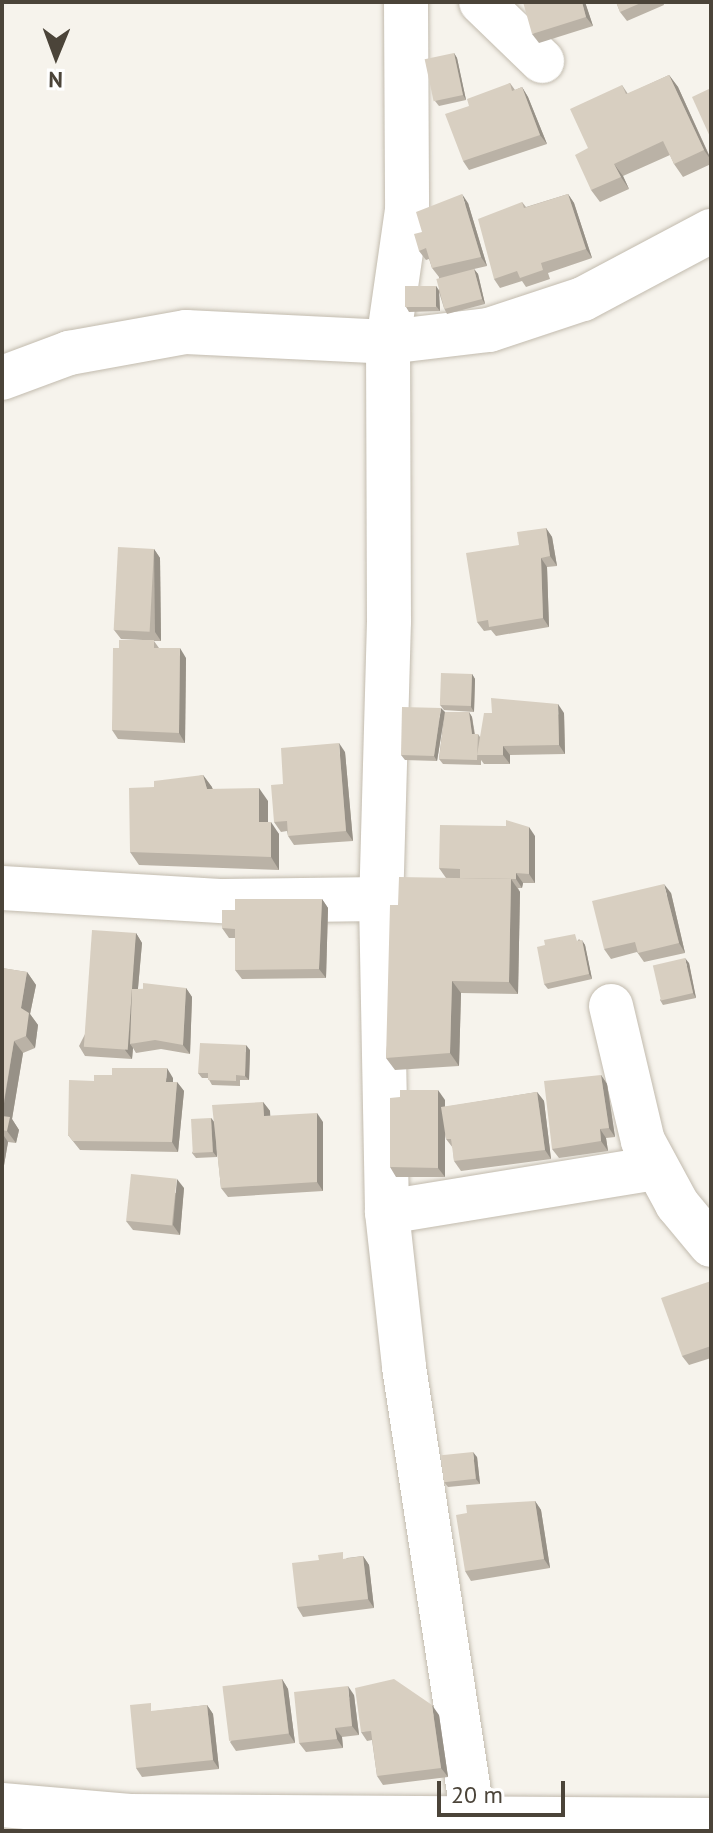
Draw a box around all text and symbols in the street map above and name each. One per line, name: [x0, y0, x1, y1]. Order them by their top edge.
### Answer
north arrow: [16, 16, 96, 96]
text: N: [48, 66, 63, 94]
scale bar: [441, 1765, 569, 1815]
text: 20 m: [451, 1779, 503, 1810]

